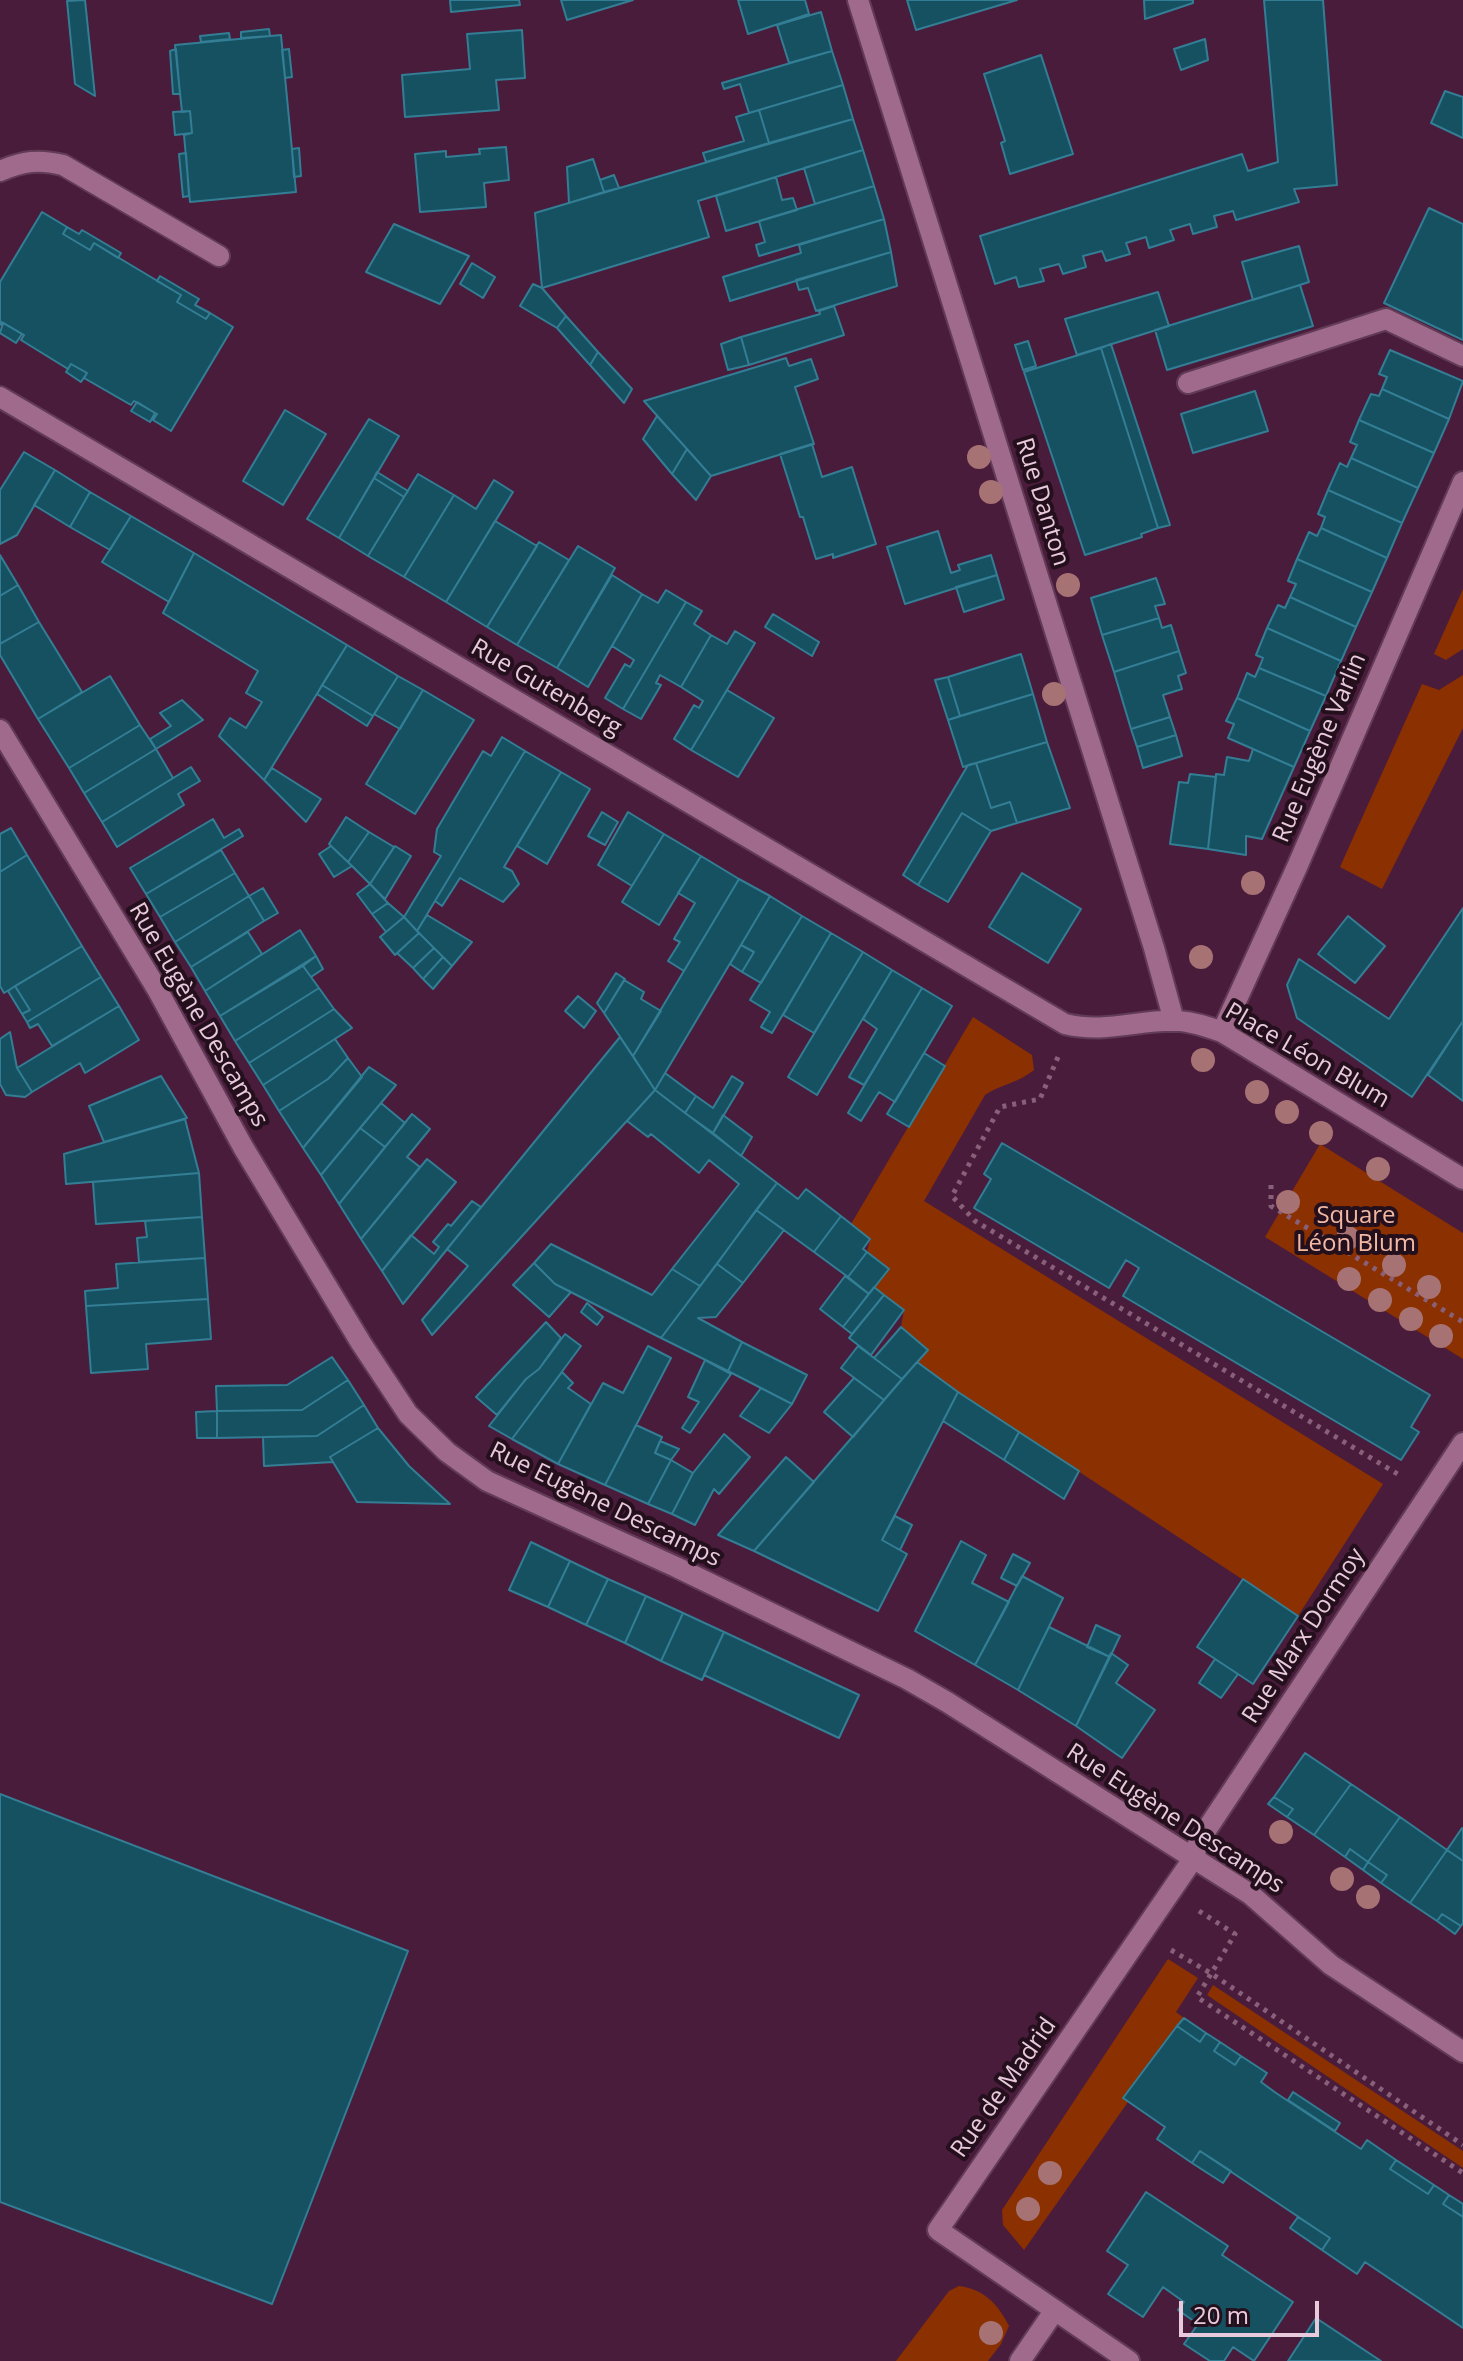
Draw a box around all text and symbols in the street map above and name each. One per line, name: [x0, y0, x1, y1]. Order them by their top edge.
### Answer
street label: Rue Danton: [1009, 434, 1075, 570]
street label: Rue Gutenberg: [466, 633, 626, 743]
street label: Rue Eugène Varlin: [1267, 649, 1373, 847]
street label: Rue Eugène Descamps: [122, 898, 274, 1132]
street label: Place Léon Blum: [1220, 997, 1394, 1115]
park label: Square Léon Blum: [1296, 1202, 1416, 1258]
street label: Rue Eugène Descamps: [485, 1436, 725, 1574]
street label: Rue Marx Dormoy: [1237, 1543, 1371, 1729]
street label: Rue Eugène Descamps: [1061, 1738, 1289, 1900]
street label: Rue de Madrid: [945, 2013, 1063, 2163]
scale bar: [1183, 2285, 1323, 2335]
text: 20 m: [1193, 2298, 1249, 2331]

